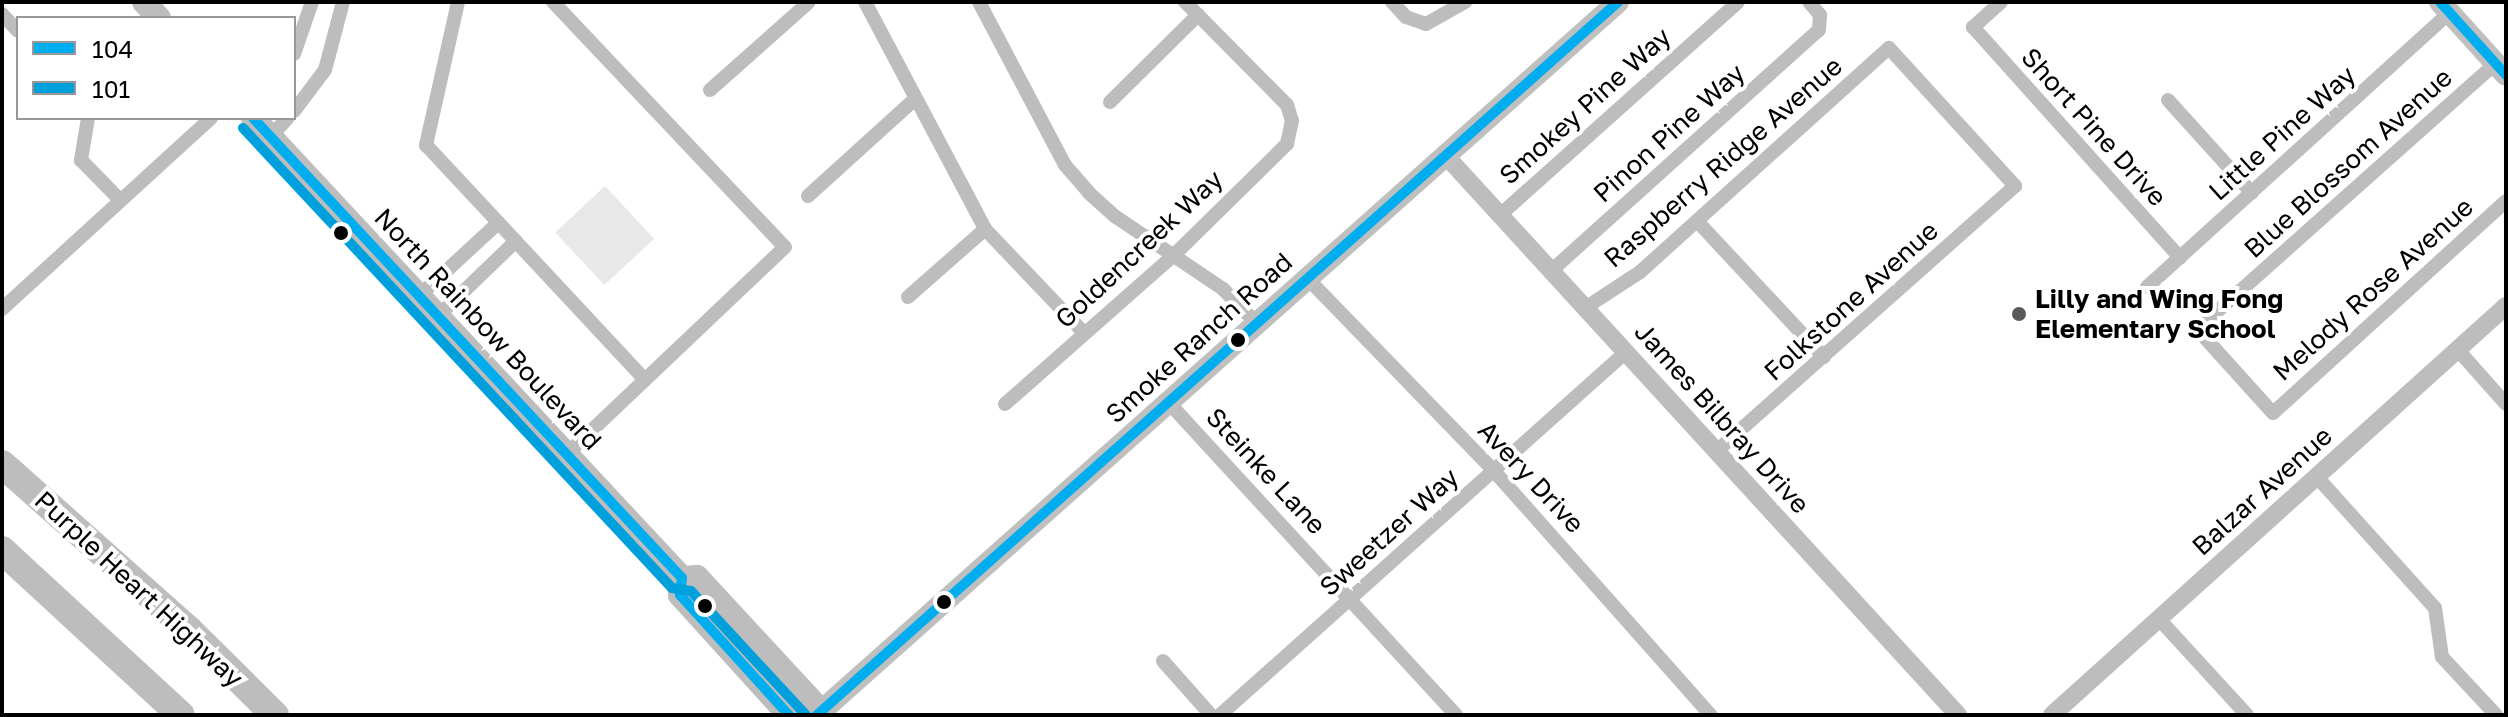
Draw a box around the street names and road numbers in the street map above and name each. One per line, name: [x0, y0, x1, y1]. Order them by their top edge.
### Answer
street label: Smokey Pine Way: [1493, 21, 1677, 191]
street label: Short Pine Drive: [2015, 42, 2173, 212]
street label: Raspberry Ridge Avenue: [1598, 50, 1848, 274]
street label: Pinon Pine Way: [1587, 57, 1751, 209]
street label: Little Pine Way: [2202, 59, 2362, 207]
street label: Blue Blossom Avenue: [2238, 62, 2458, 264]
street label: Goldencreek Way: [1049, 164, 1229, 334]
street label: Melody Rose Avenue: [2267, 191, 2479, 387]
street label: North Rainbow Boulevard: [368, 202, 608, 456]
street label: Folkstone Avenue: [1758, 215, 1944, 387]
street label: Smoke Ranch Road: [1100, 246, 1298, 430]
street label: James Bilbray Drive: [1628, 316, 1816, 520]
street label: Steinke Lane: [1200, 401, 1332, 541]
street label: Avery Drive: [1471, 415, 1591, 539]
street label: Balzar Avenue: [2186, 420, 2338, 562]
street label: Sweetzer Way: [1313, 462, 1465, 602]
street label: Purple Heart Highway: [28, 484, 250, 694]

